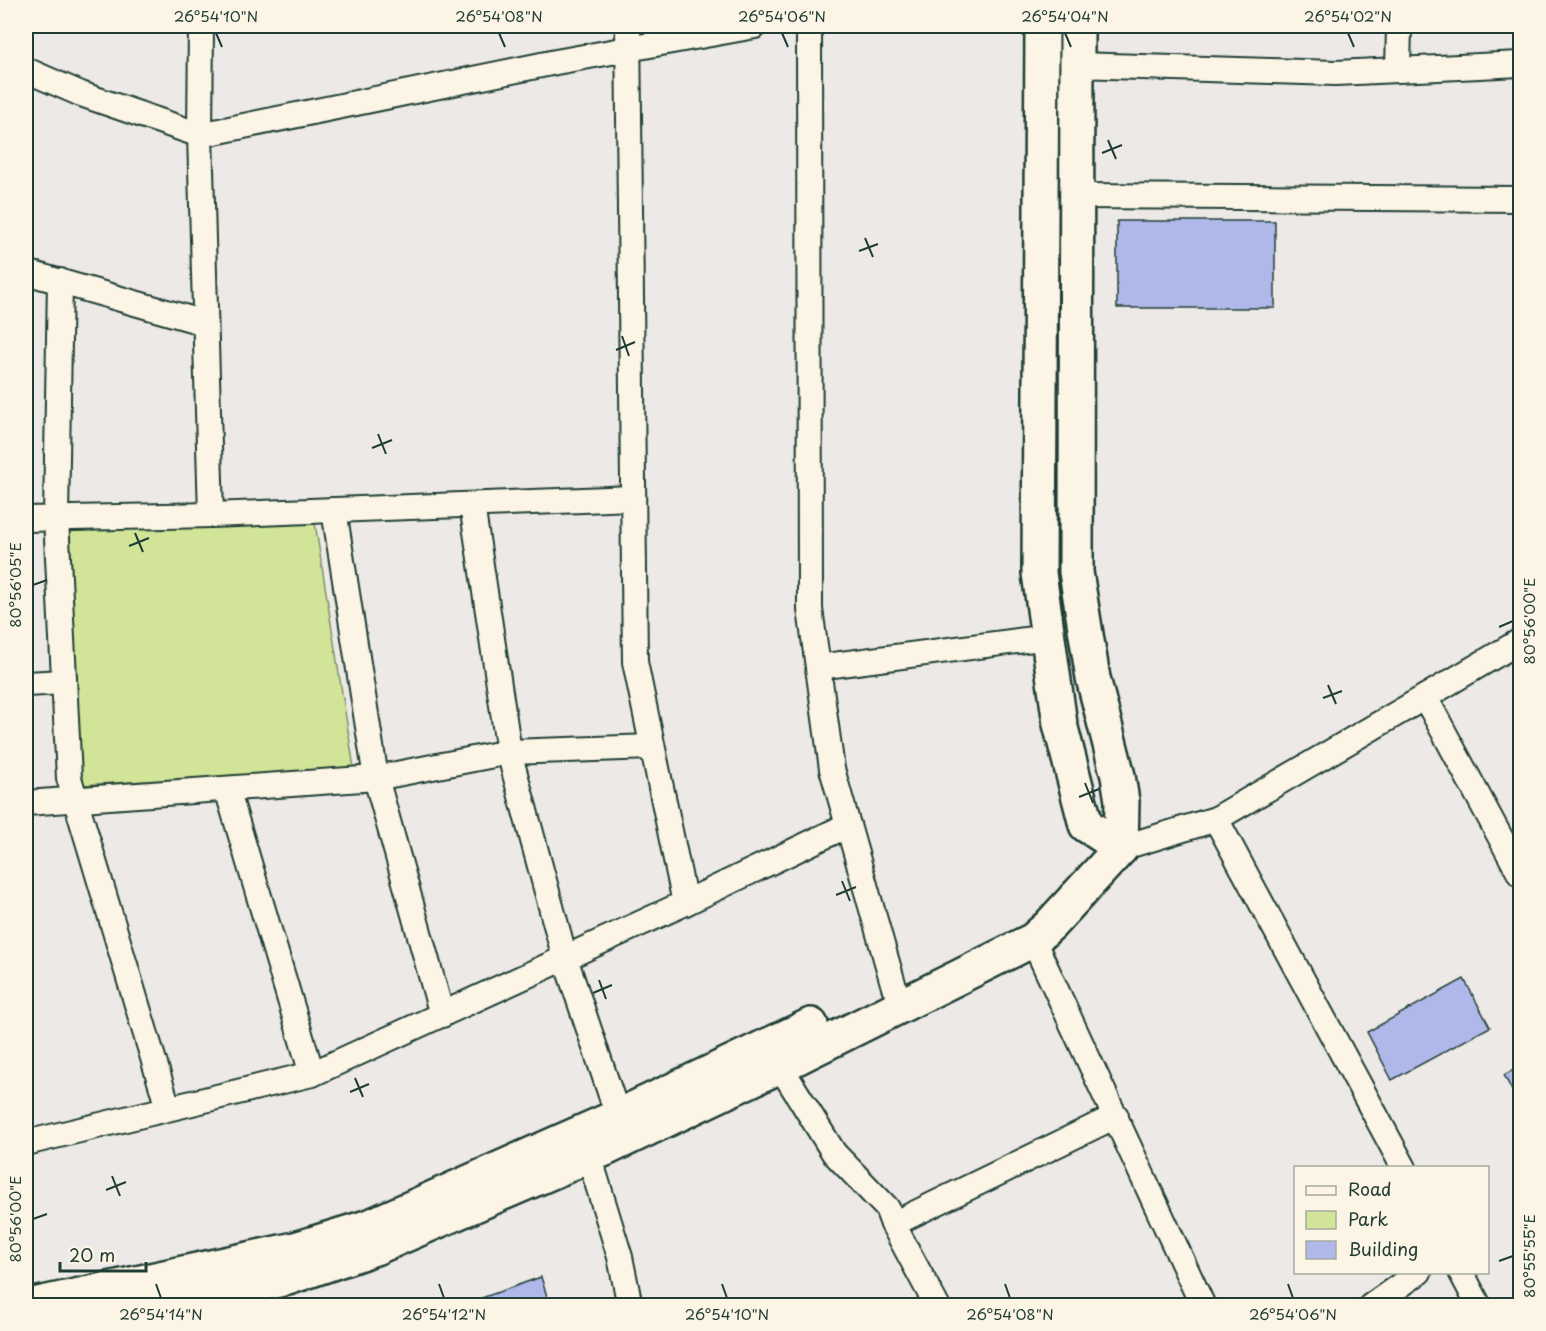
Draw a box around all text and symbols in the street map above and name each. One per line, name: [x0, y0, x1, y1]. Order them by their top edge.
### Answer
text: 26°54'10"N: [174, 4, 258, 27]
text: 26°54'08"N: [455, 4, 543, 27]
text: 26°54'06"N: [738, 4, 826, 27]
text: 26°54'04"N: [1021, 4, 1109, 27]
text: 26°54'02"N: [1304, 4, 1392, 27]
text: 80°56'05"E: [3, 542, 26, 628]
text: 80°56'00"E: [1517, 577, 1540, 665]
legend: [1294, 1166, 1489, 1274]
text: 80°56'00"E: [3, 1175, 26, 1263]
text: Road: [1348, 1175, 1392, 1202]
text: Park: [1348, 1205, 1388, 1232]
text: 80°55'55"E: [1517, 1214, 1540, 1298]
scale bar: [60, 1235, 146, 1273]
text: Building: [1348, 1235, 1418, 1262]
text: 20 m: [69, 1241, 115, 1268]
text: 26°54'14"N: [119, 1302, 203, 1325]
text: 26°54'12"N: [402, 1302, 486, 1325]
text: 26°54'10"N: [685, 1302, 769, 1325]
text: 26°54'08"N: [966, 1302, 1054, 1325]
text: 26°54'06"N: [1249, 1302, 1337, 1325]

